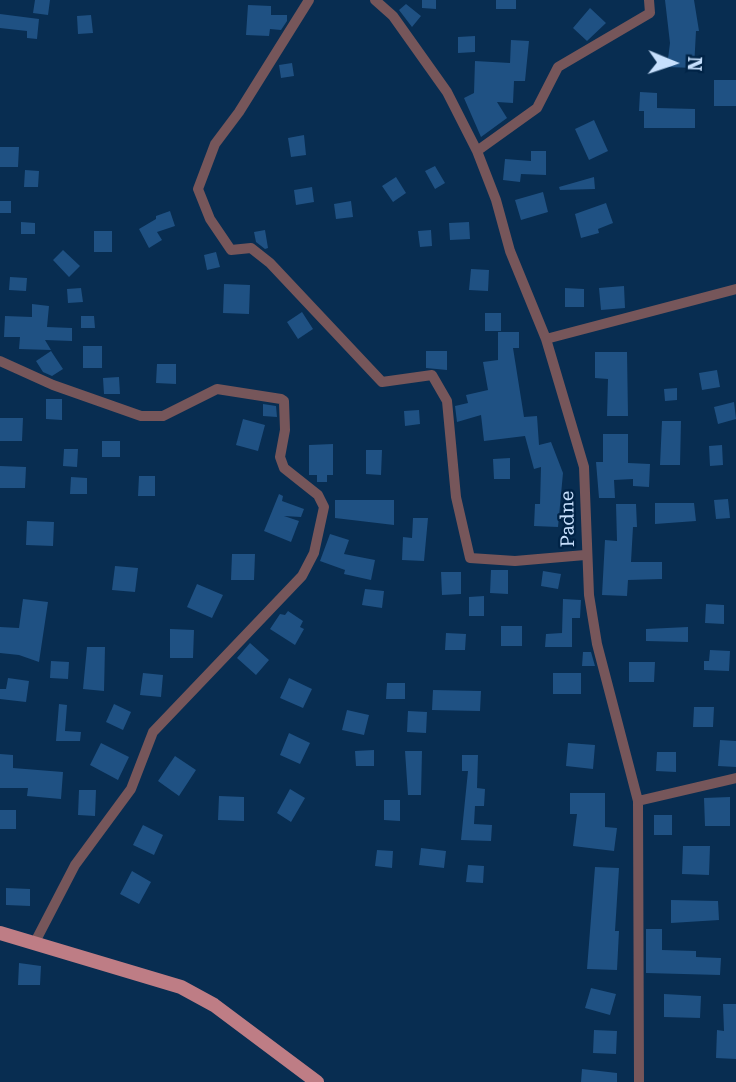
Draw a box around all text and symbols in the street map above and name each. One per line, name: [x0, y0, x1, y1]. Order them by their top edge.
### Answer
north arrow: [638, 28, 708, 98]
text: N: [683, 56, 706, 71]
street label: Padne: [556, 490, 580, 548]

